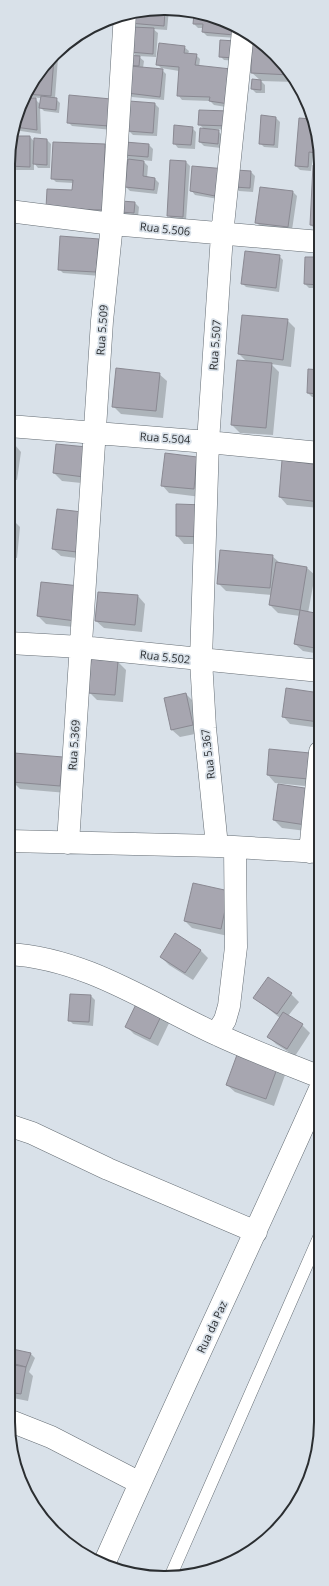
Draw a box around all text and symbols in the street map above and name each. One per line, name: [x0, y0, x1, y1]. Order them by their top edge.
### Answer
street label: Rua 5.506: [139, 218, 191, 239]
street label: Rua 5.509: [92, 304, 111, 356]
street label: Rua 5.507: [205, 319, 224, 371]
street label: Rua 5.504: [139, 428, 191, 447]
street label: Rua 5.502: [139, 646, 191, 667]
street label: Rua 5.369: [64, 719, 83, 771]
street label: Rua 5.367: [197, 728, 218, 780]
street label: Rua da Paz: [193, 1298, 230, 1355]

